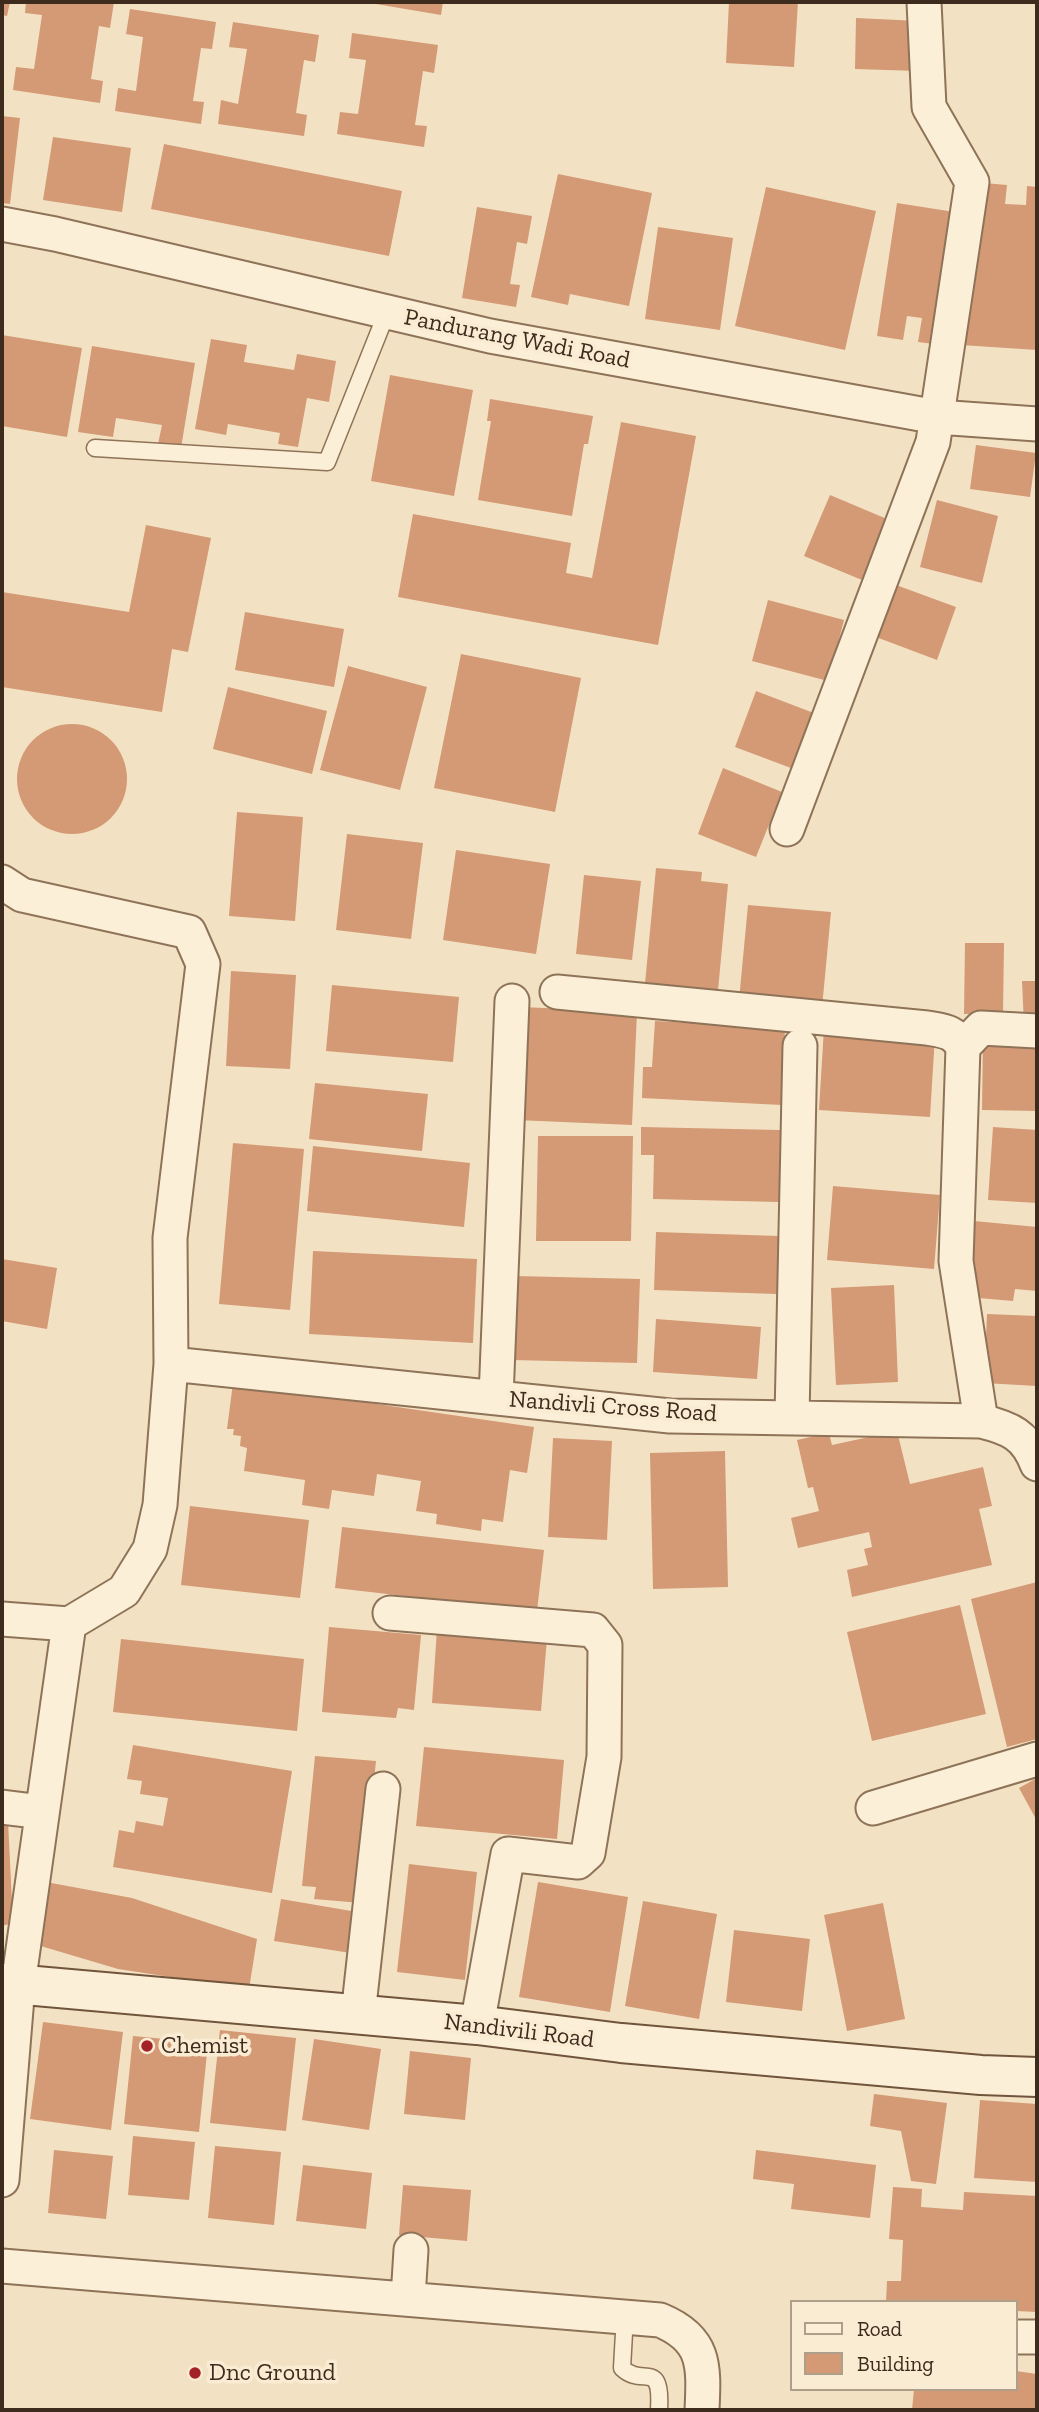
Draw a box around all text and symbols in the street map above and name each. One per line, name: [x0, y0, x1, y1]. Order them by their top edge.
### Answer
street label: Pandurang Wadi Road: [402, 303, 632, 375]
street label: Nandivli Cross Road: [508, 1385, 718, 1429]
street label: Nandivili Road: [442, 2007, 596, 2055]
place label: Chemist: [161, 2032, 248, 2060]
marker: Chemist: [139, 2038, 155, 2054]
legend: [790, 2300, 1018, 2391]
text: Road: [857, 2316, 902, 2341]
text: Building: [857, 2351, 934, 2376]
place label: Dnc Ground: [209, 2359, 336, 2387]
marker: Dnc Ground: [187, 2365, 203, 2381]

